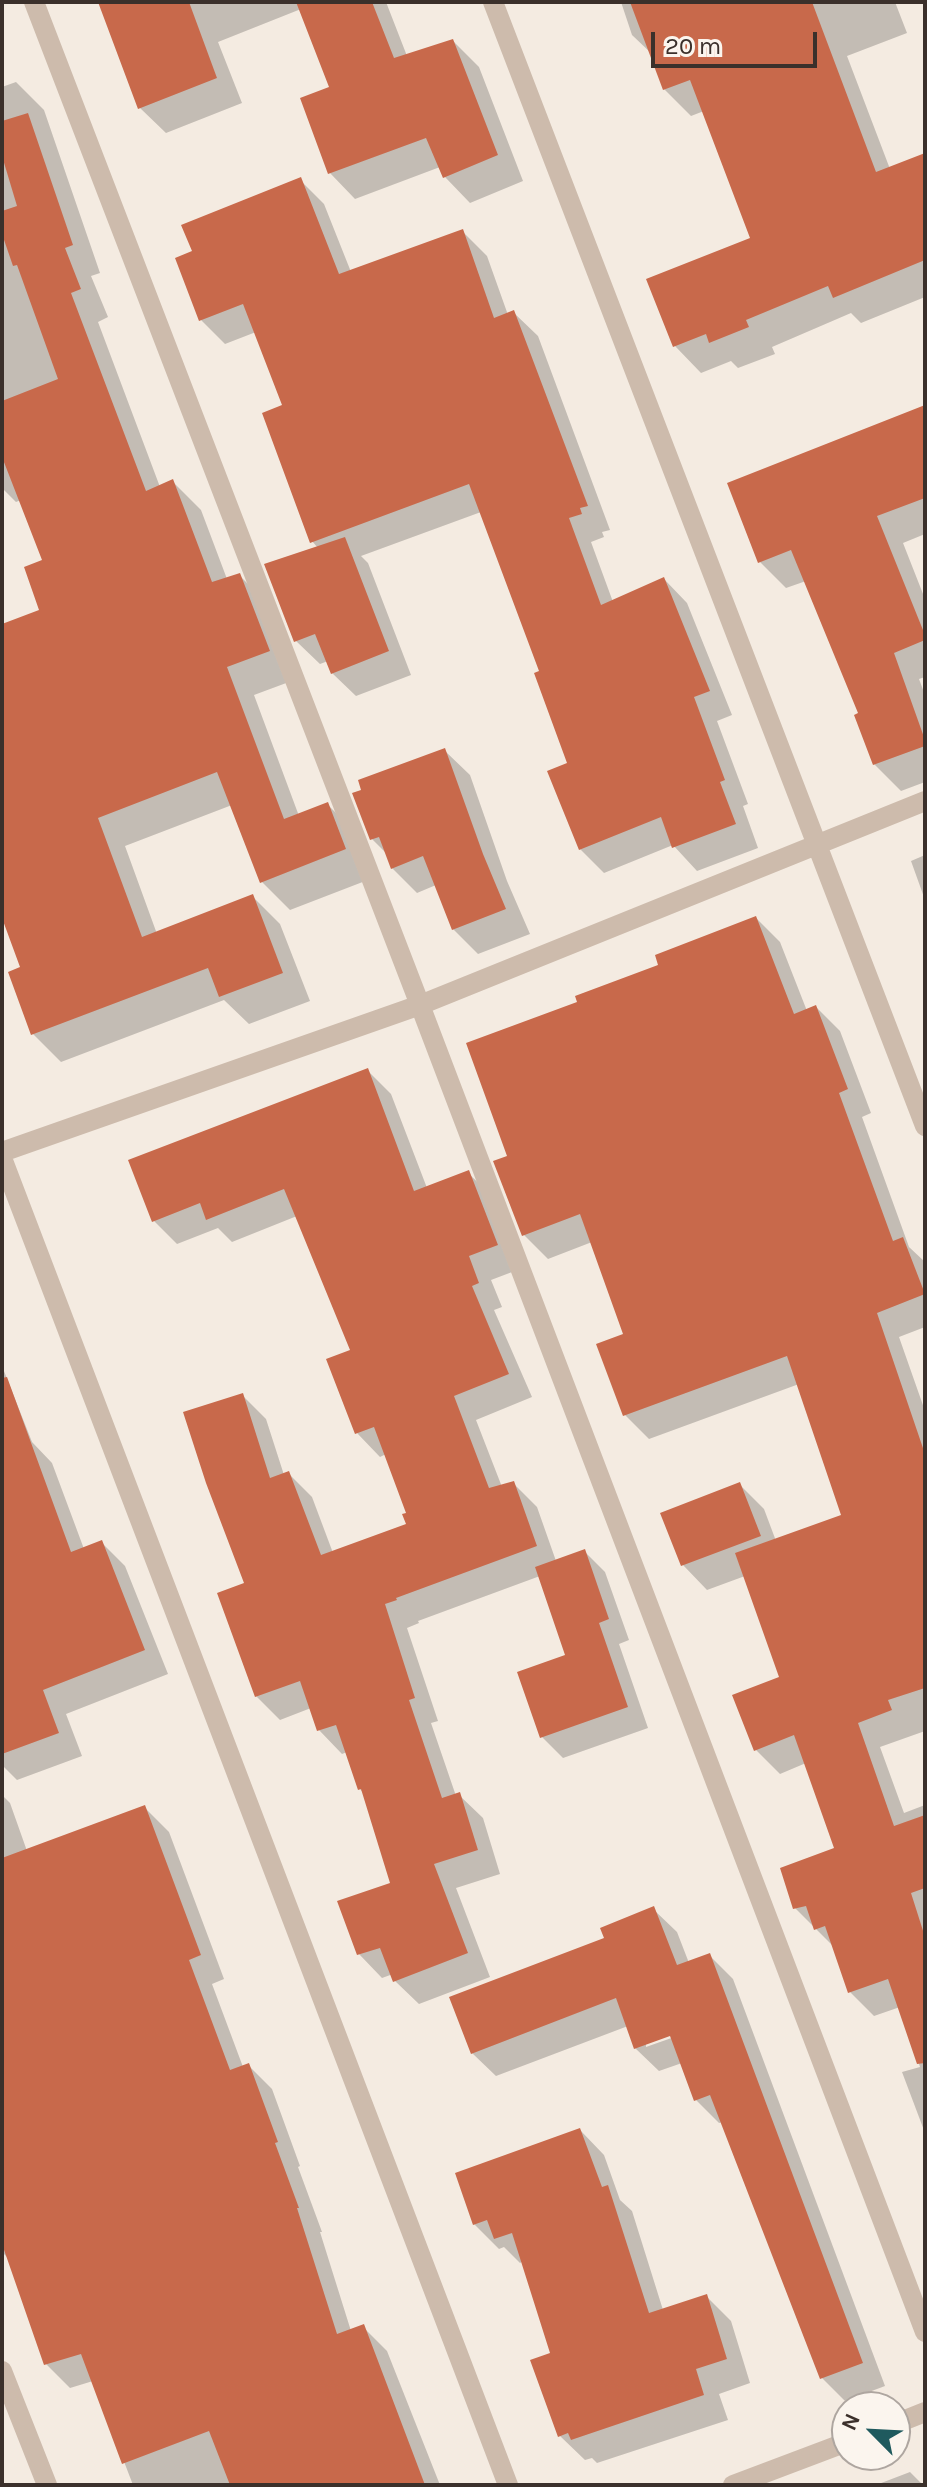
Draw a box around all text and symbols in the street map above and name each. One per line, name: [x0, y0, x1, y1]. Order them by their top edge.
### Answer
scale bar: [655, 16, 821, 66]
text: 20 m: [665, 32, 721, 60]
north arrow: [831, 2391, 911, 2471]
text: N: [836, 2410, 866, 2435]

